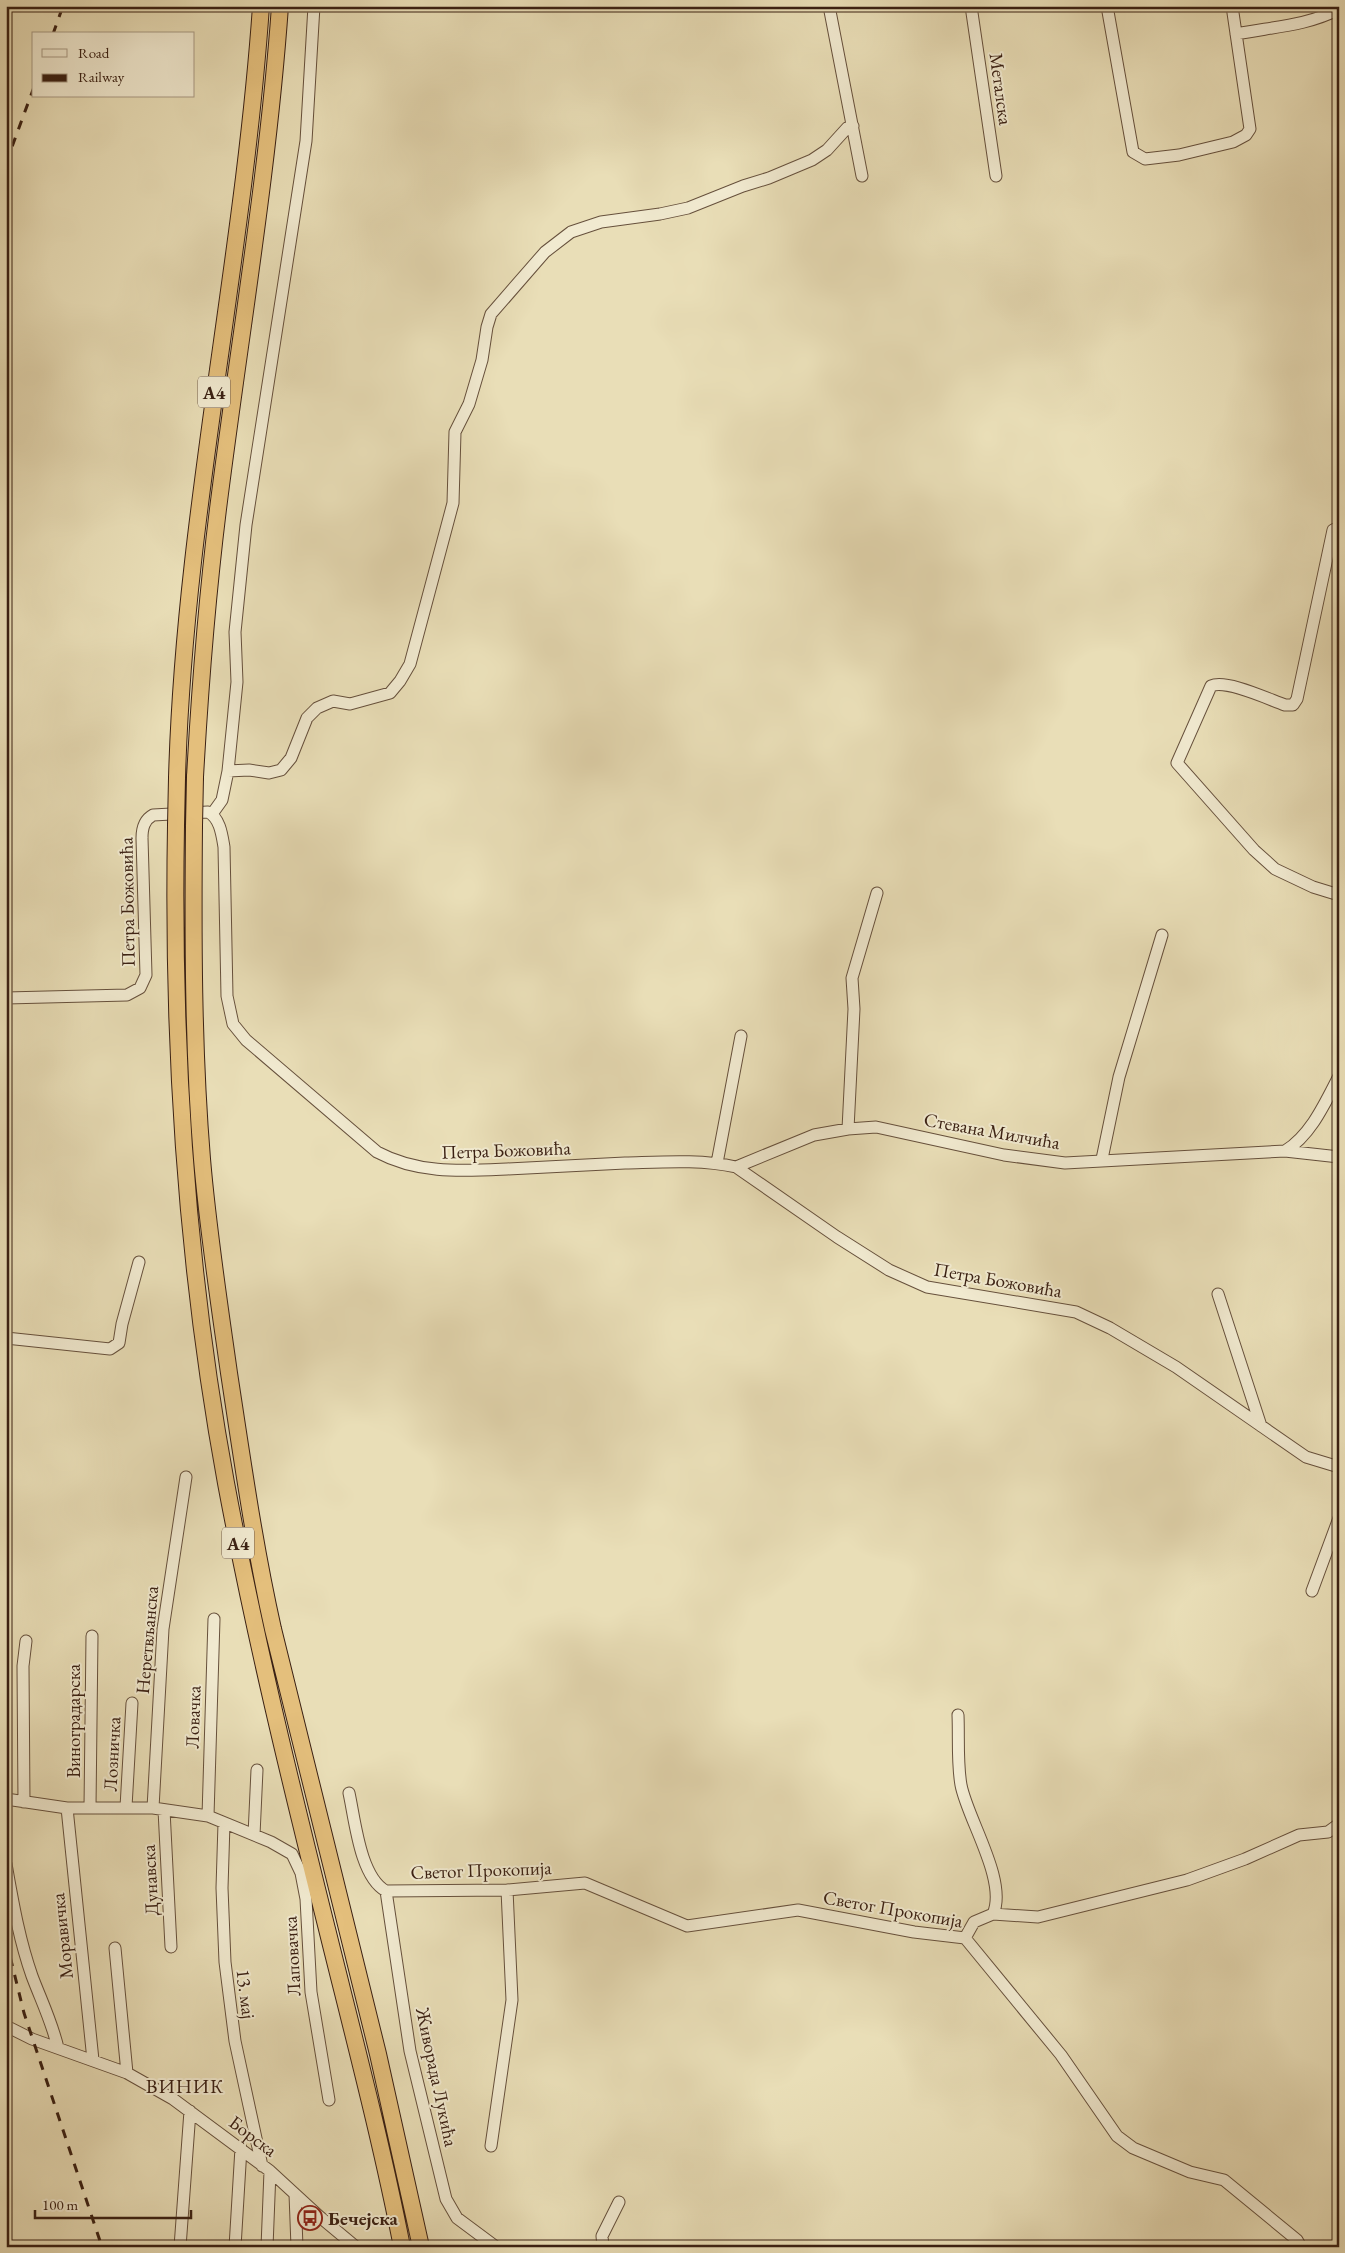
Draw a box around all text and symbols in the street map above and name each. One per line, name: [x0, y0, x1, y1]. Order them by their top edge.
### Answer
legend: [32, 32, 195, 98]
text: Road: [78, 43, 110, 62]
street label: Металска: [984, 51, 1018, 127]
text: Railway: [78, 67, 125, 86]
road number: A4: [198, 377, 230, 408]
street label: Петра Божовића: [113, 837, 141, 967]
street label: Стевана Милчића: [922, 1107, 1062, 1155]
street label: Петра Божовића: [441, 1135, 572, 1165]
street label: Петра Божовића: [932, 1256, 1064, 1304]
road number: A4: [222, 1528, 254, 1559]
street label: Неретвљанска: [130, 1584, 164, 1695]
street label: Виноградарска: [61, 1663, 86, 1778]
street label: Ловачка: [179, 1685, 207, 1749]
street label: Лозничка: [98, 1716, 126, 1792]
street label: Дунавска: [136, 1843, 164, 1916]
street label: Светог Прокопија: [410, 1855, 552, 1885]
street label: Светог Прокопија: [821, 1884, 965, 1934]
street label: Моравичка: [45, 1891, 79, 1980]
street label: Лаповачка: [277, 1915, 307, 1997]
street label: 13. мај: [231, 1968, 261, 2020]
street label: Живорада Лукића: [410, 2004, 464, 2149]
district label: ВИНИК: [146, 2073, 224, 2099]
street label: Борска: [224, 2110, 283, 2163]
scale bar: [35, 2188, 191, 2220]
text: 100 m: [42, 2195, 79, 2214]
bus stop icon: Бечејска: [297, 2205, 323, 2231]
place label: Бечејска: [328, 2206, 399, 2231]

